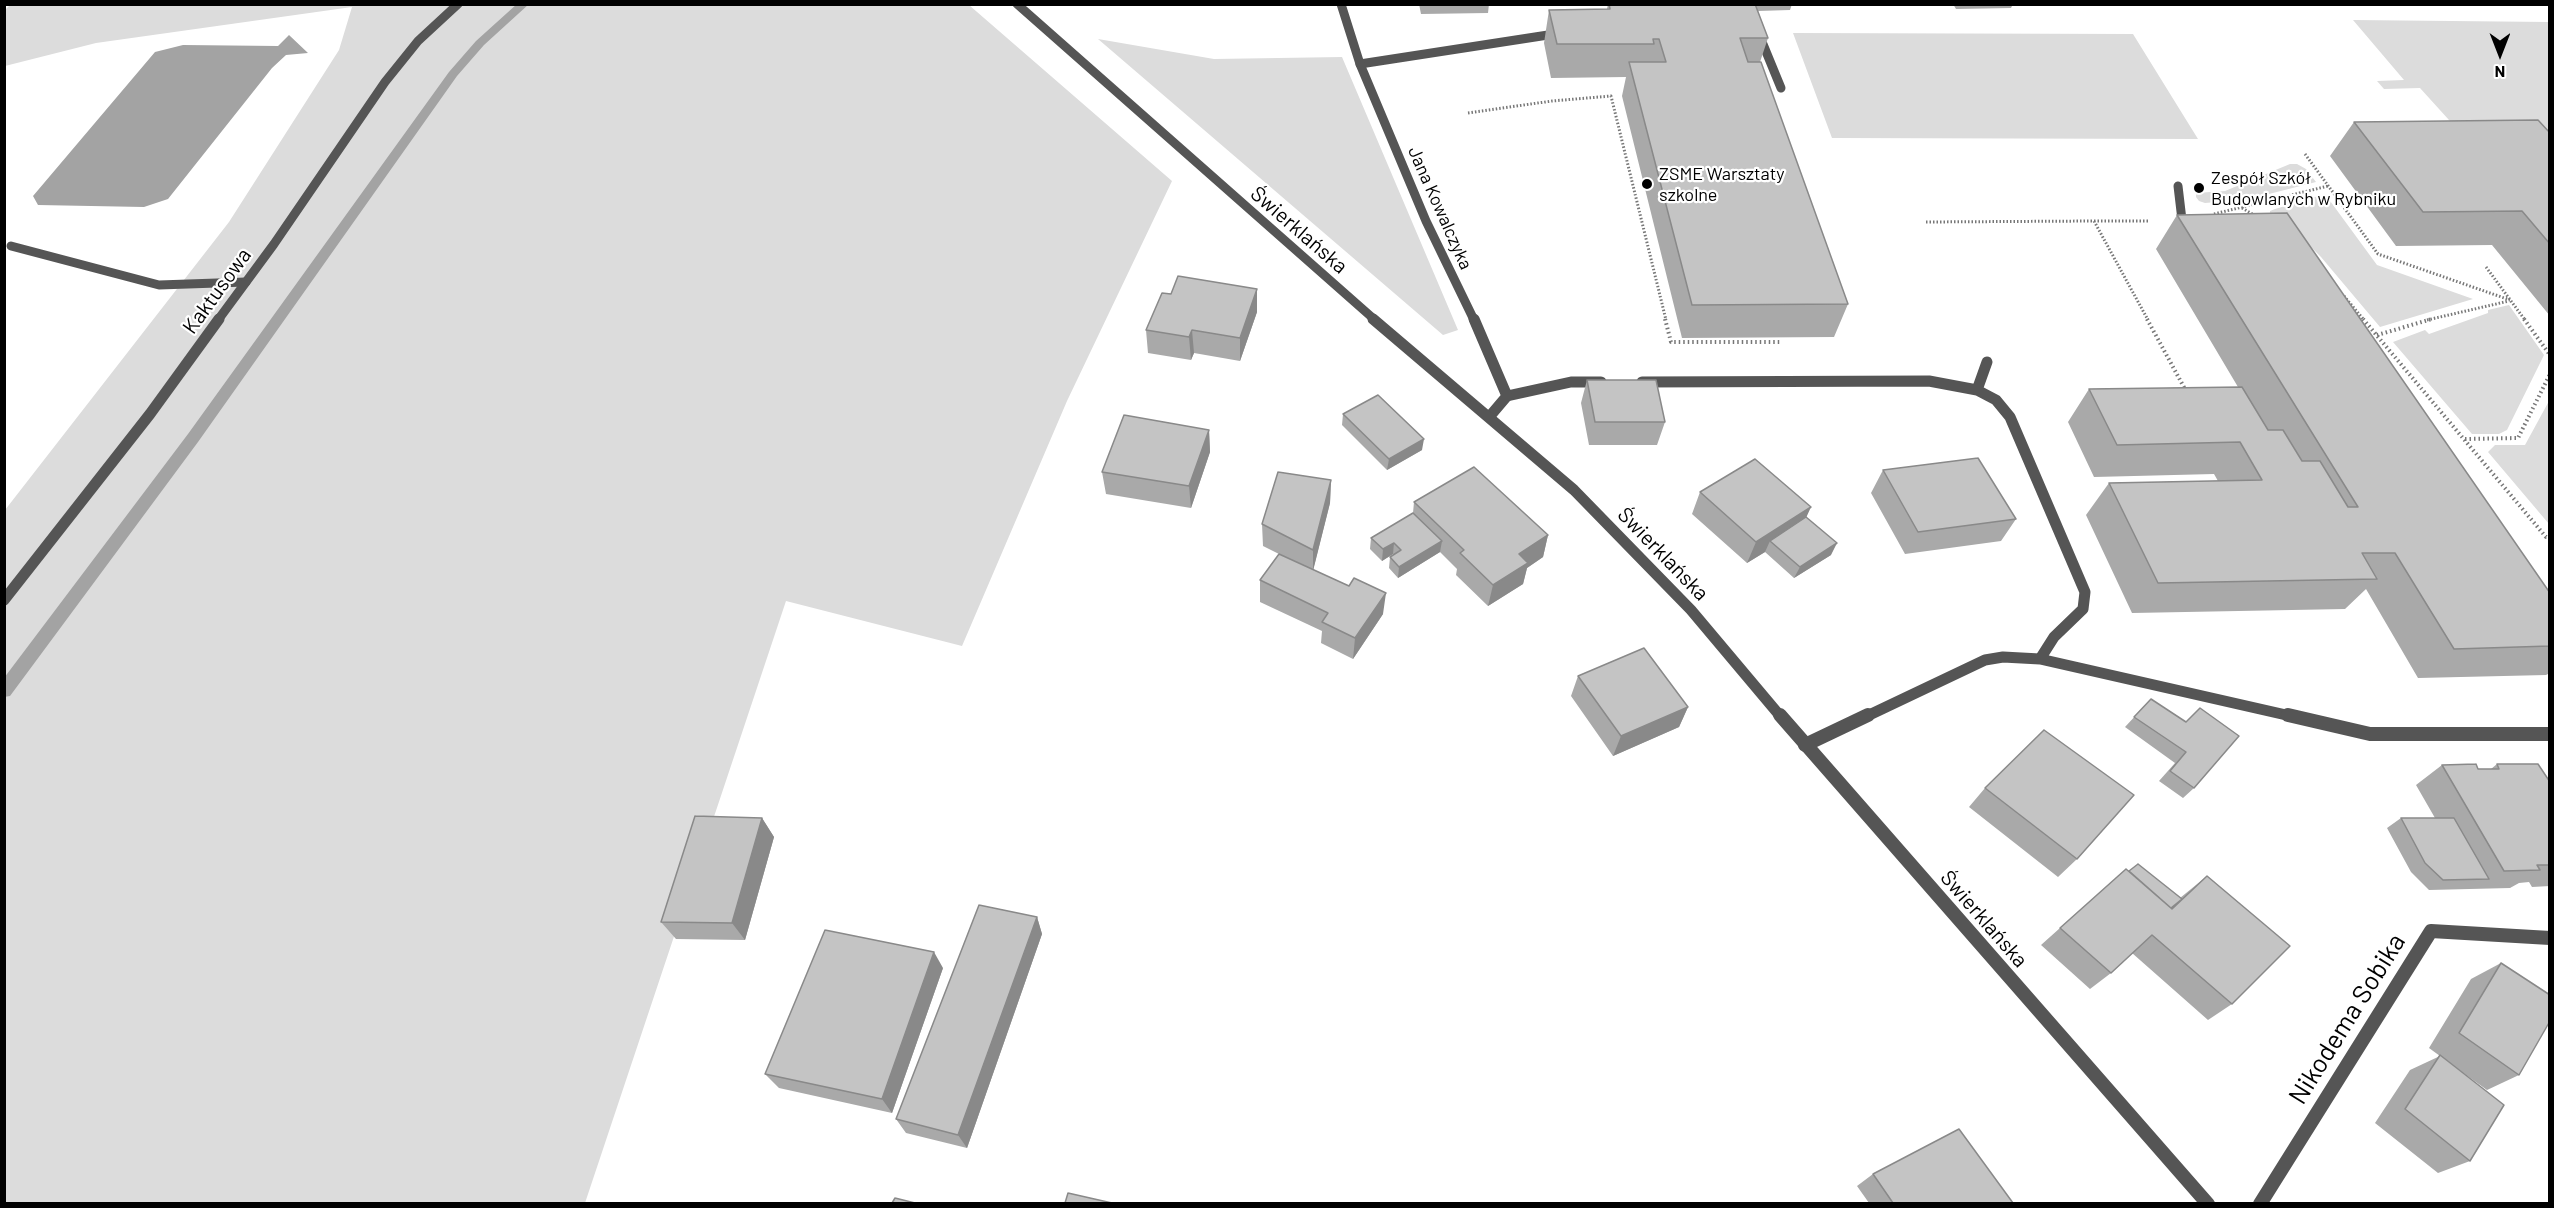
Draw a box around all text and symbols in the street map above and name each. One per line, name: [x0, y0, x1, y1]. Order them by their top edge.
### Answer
north arrow: [2470, 24, 2530, 84]
text: N: [2495, 63, 2505, 82]
street label: Jana Kowalczyka: [1403, 143, 1477, 273]
place label: ZSME Warsztaty szkolne: [1659, 163, 1785, 206]
place label: Zespół Szkół Budowlanych w Rybniku: [2211, 167, 2396, 210]
marker: ZSME Warsztaty szkolne: [1640, 177, 1654, 191]
street label: Świerklańska: [1245, 181, 1353, 279]
marker: Zespół Szkół Budowlanych w Rybniku: [2192, 181, 2206, 195]
street label: Kaktusowa: [177, 243, 257, 339]
street label: Świerklańska: [1612, 502, 1714, 606]
street label: Świerklańska: [1935, 865, 2033, 973]
street label: Nikodema Sobika: [2282, 928, 2412, 1110]

